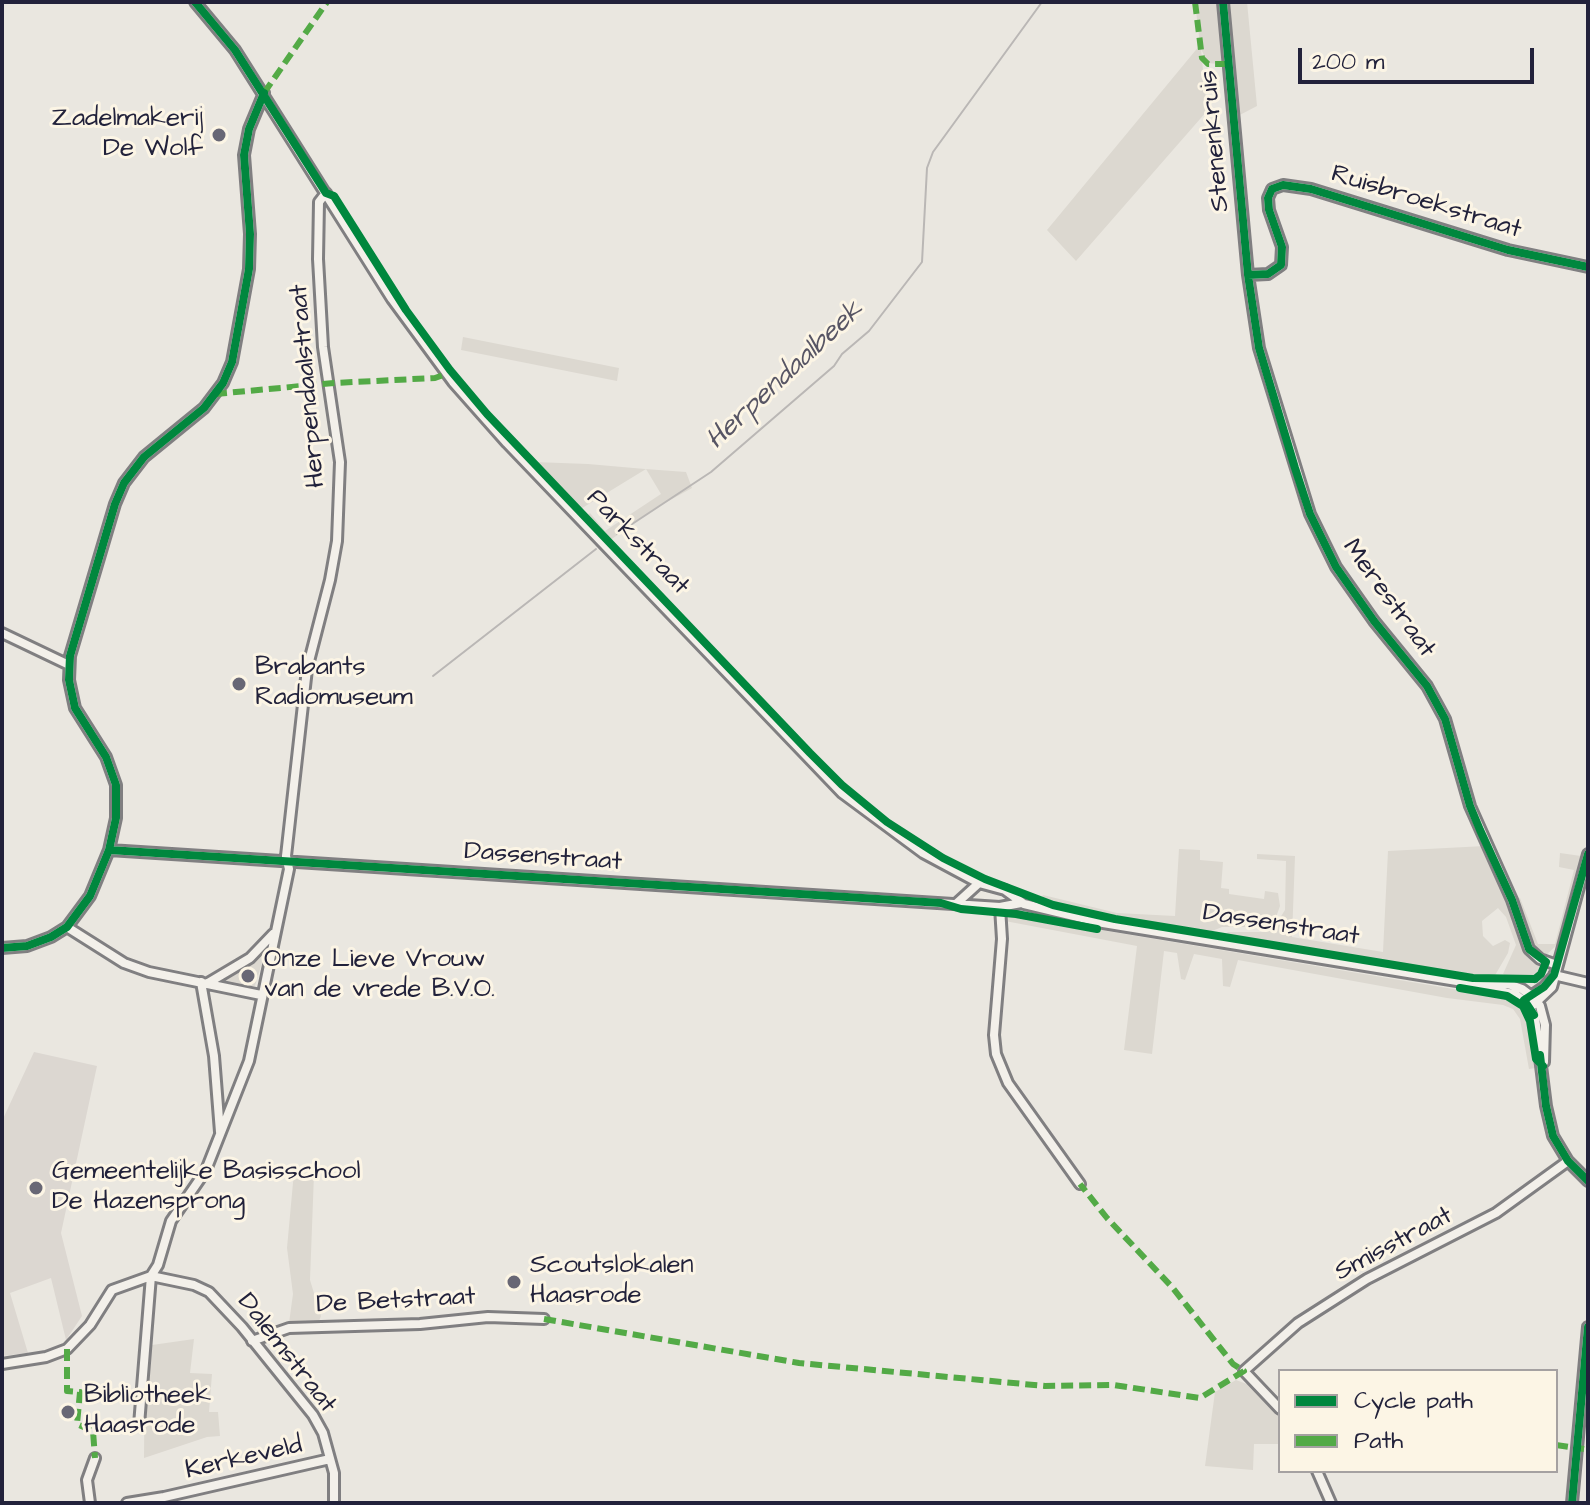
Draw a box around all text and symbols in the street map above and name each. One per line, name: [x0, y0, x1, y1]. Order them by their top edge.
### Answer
scale bar: [1302, 32, 1538, 82]
text: 200 m: [1312, 45, 1384, 79]
street label: Stenenkruis: [1194, 69, 1238, 213]
place label: Zadelmakerij De Wolf: [51, 104, 203, 166]
marker: Zadelmakerij De Wolf: [210, 126, 228, 144]
street label: Ruisbroekstraat: [1327, 159, 1525, 247]
street label: Herpendaalstraat: [285, 283, 333, 489]
water label: Herpendaalbeek: [700, 295, 872, 457]
street label: Parkstraat: [579, 484, 695, 602]
street label: Merestraat: [1335, 534, 1441, 664]
place label: Brabants Radiomuseum: [255, 653, 413, 714]
marker: Brabants Radiomuseum: [230, 675, 248, 693]
street label: Dassenstraat: [463, 837, 623, 879]
street label: Dassenstraat: [1200, 898, 1362, 954]
place label: Onze Lieve Vrouw van de vrede B.V.O.: [264, 945, 495, 1006]
marker: Onze Lieve Vrouw van de vrede B.V.O.: [239, 967, 257, 985]
place label: Gemeentelijke Basisschool De Hazensprong: [52, 1157, 361, 1218]
marker: Gemeentelijke Basisschool De Hazensprong: [27, 1179, 45, 1197]
street label: Smisstraat: [1330, 1201, 1458, 1289]
place label: Scoutslokalen Haasrode: [530, 1251, 694, 1312]
marker: Scoutslokalen Haasrode: [505, 1273, 523, 1291]
street label: De Betstraat: [316, 1282, 476, 1322]
street label: Dalemstraat: [230, 1288, 342, 1420]
legend: [1278, 1369, 1558, 1473]
place label: Bibliotheek Haasrode: [84, 1381, 211, 1442]
text: Cycle path: [1354, 1384, 1473, 1418]
marker: Bibliotheek Haasrode: [59, 1403, 77, 1421]
text: Path: [1354, 1424, 1403, 1458]
street label: Kerkeveld: [182, 1430, 306, 1488]

